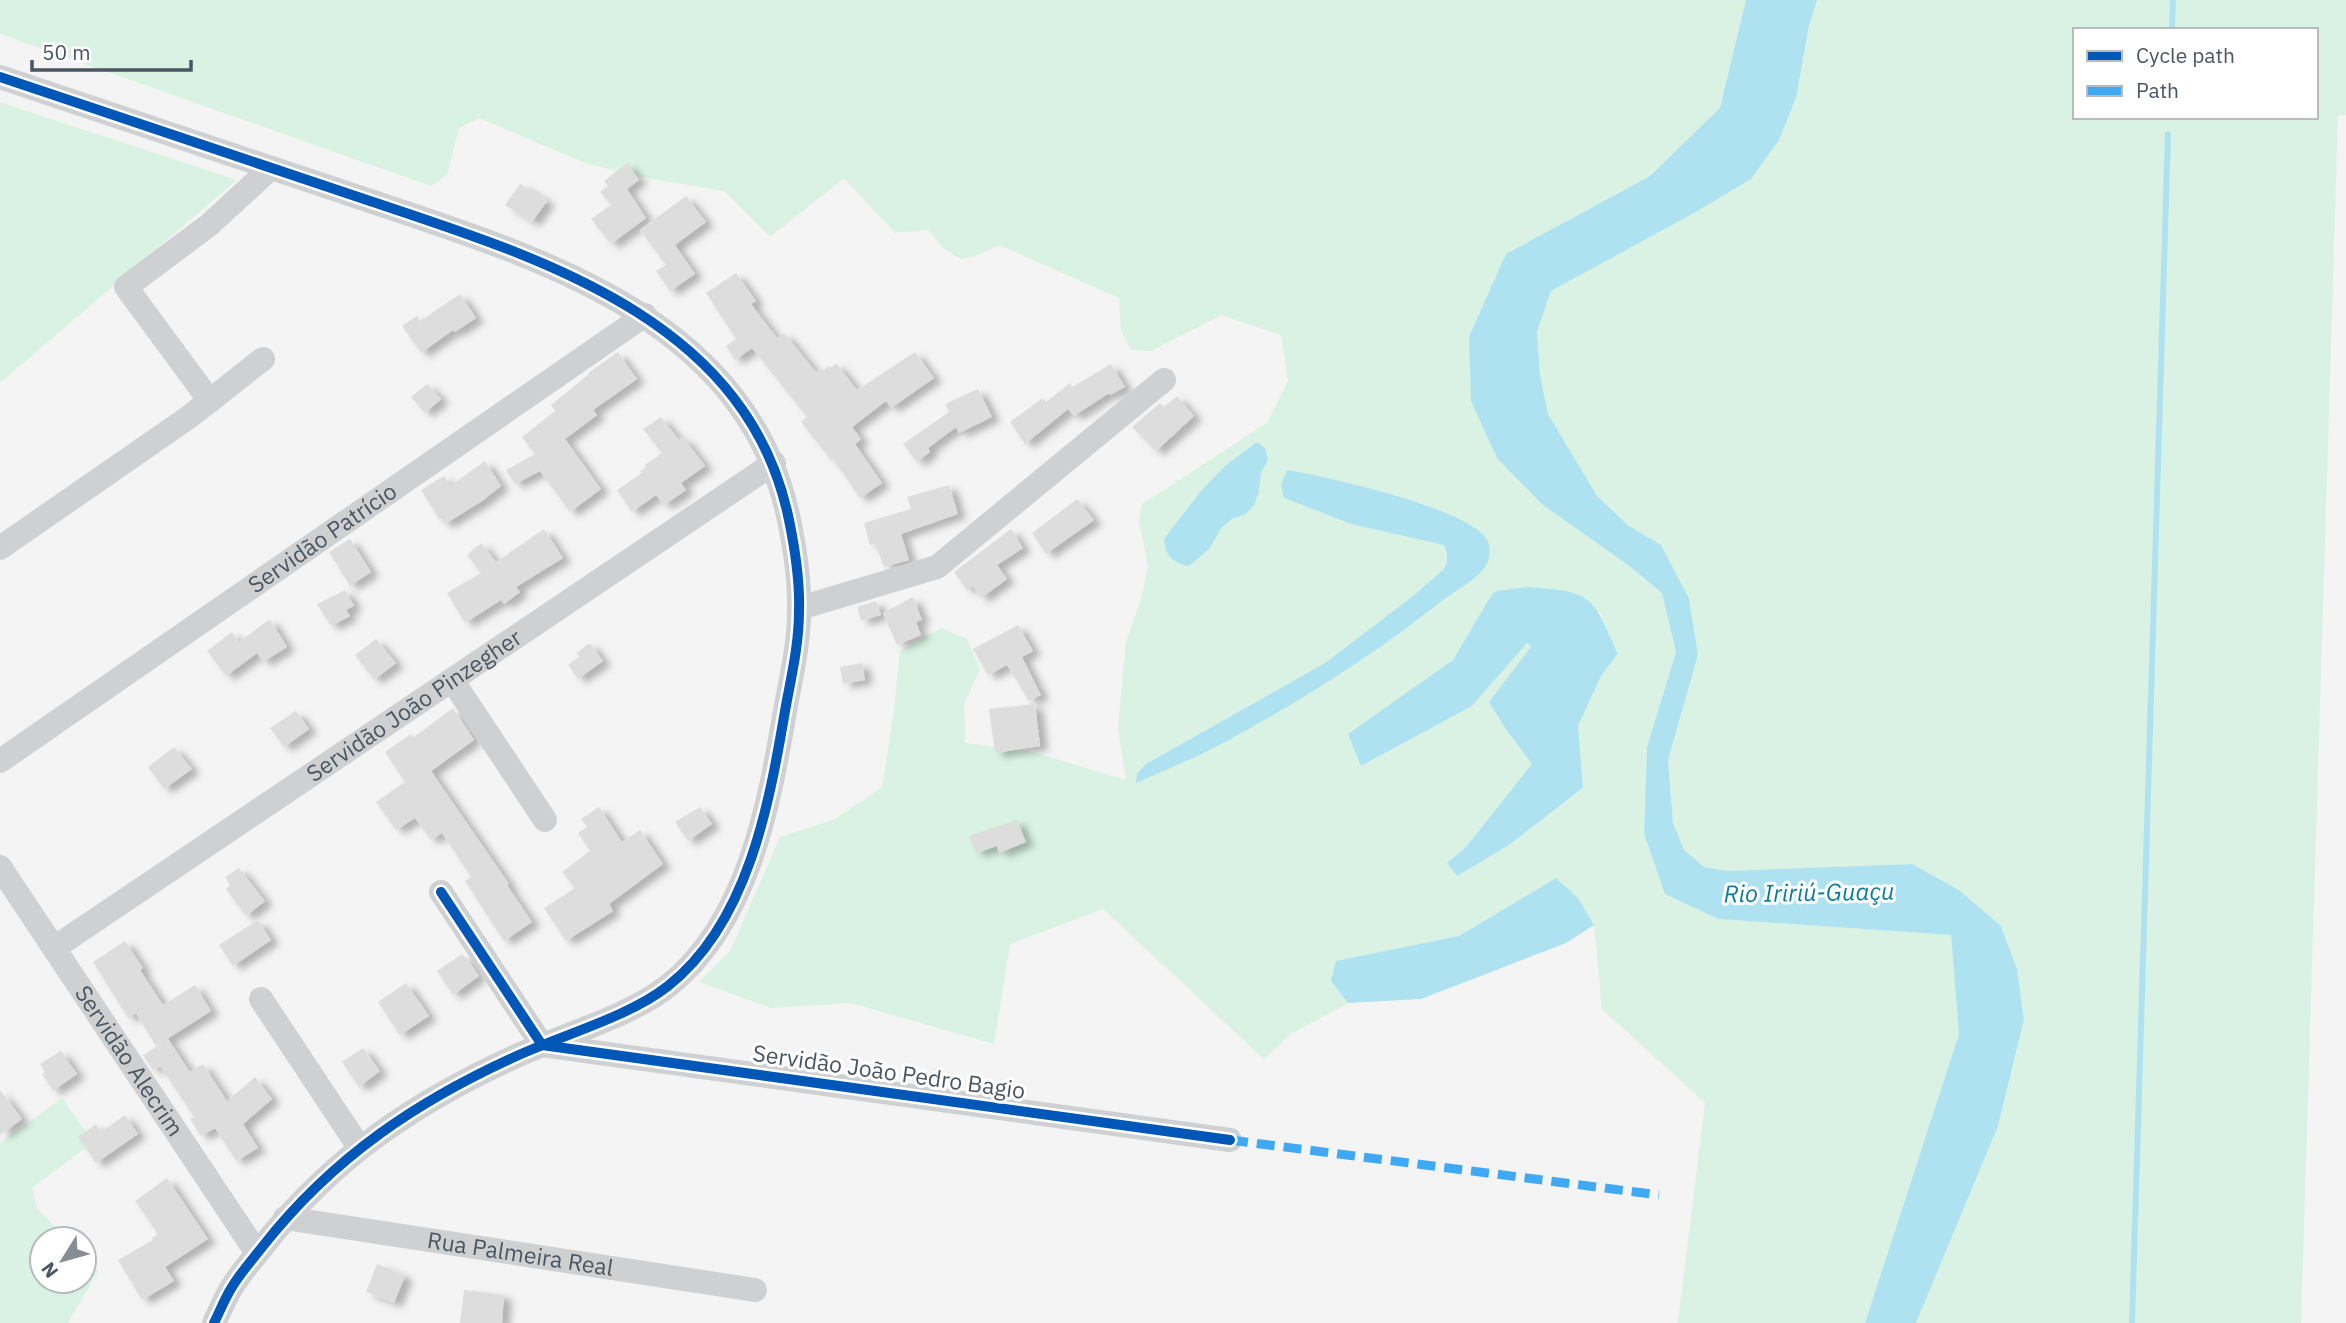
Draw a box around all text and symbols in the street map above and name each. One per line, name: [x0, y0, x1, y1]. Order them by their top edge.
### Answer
scale bar: [32, 28, 191, 72]
legend: [2073, 28, 2318, 119]
text: 50 m: [42, 38, 91, 66]
text: Cycle path: [2136, 41, 2235, 69]
text: Path: [2136, 76, 2179, 104]
street label: Servidão Patrício: [242, 475, 402, 599]
street label: Servidão João Pinzegher: [300, 621, 527, 788]
water label: Rio Iririú-Guaçu: [1723, 875, 1895, 909]
street label: Servidão Alecrim: [69, 979, 191, 1142]
street label: Servidão João Pedro Bagio: [751, 1037, 1027, 1105]
street label: Rua Palmeira Real: [425, 1224, 616, 1282]
north arrow: [28, 1225, 98, 1295]
text: N: [36, 1258, 63, 1283]

